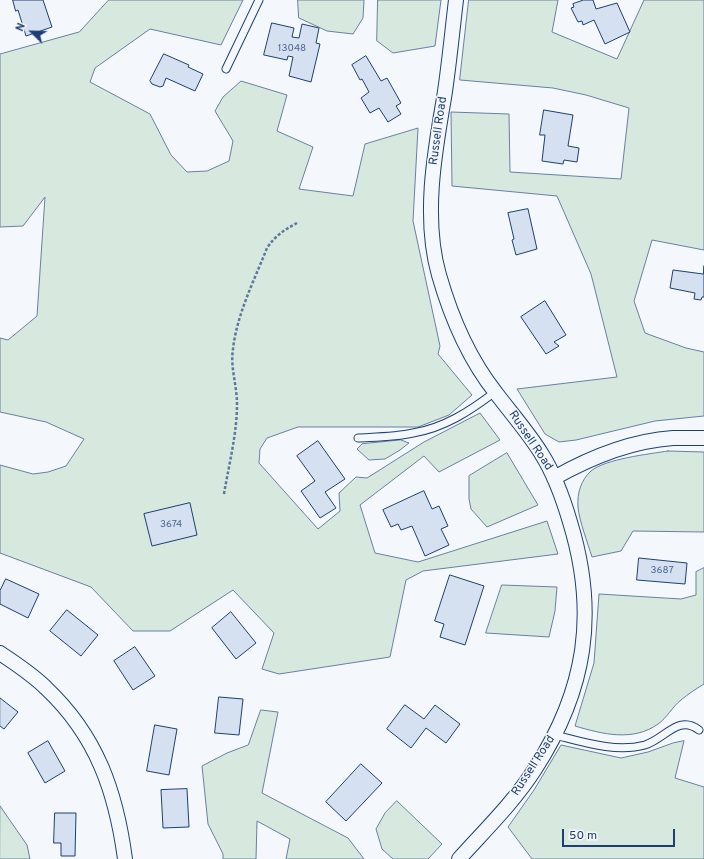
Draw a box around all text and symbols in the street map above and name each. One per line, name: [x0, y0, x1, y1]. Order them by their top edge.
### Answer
north arrow: [12, 12, 52, 52]
text: N: [13, 21, 29, 34]
house number: 13048: [278, 43, 306, 55]
street label: Russell Road: [427, 96, 451, 166]
street label: Russell Road: [505, 408, 555, 474]
house number: 3674: [160, 519, 182, 531]
house number: 3687: [650, 565, 674, 577]
street label: Russell Road: [509, 733, 559, 799]
scale bar: [564, 821, 677, 847]
text: 50 m: [569, 828, 597, 844]

